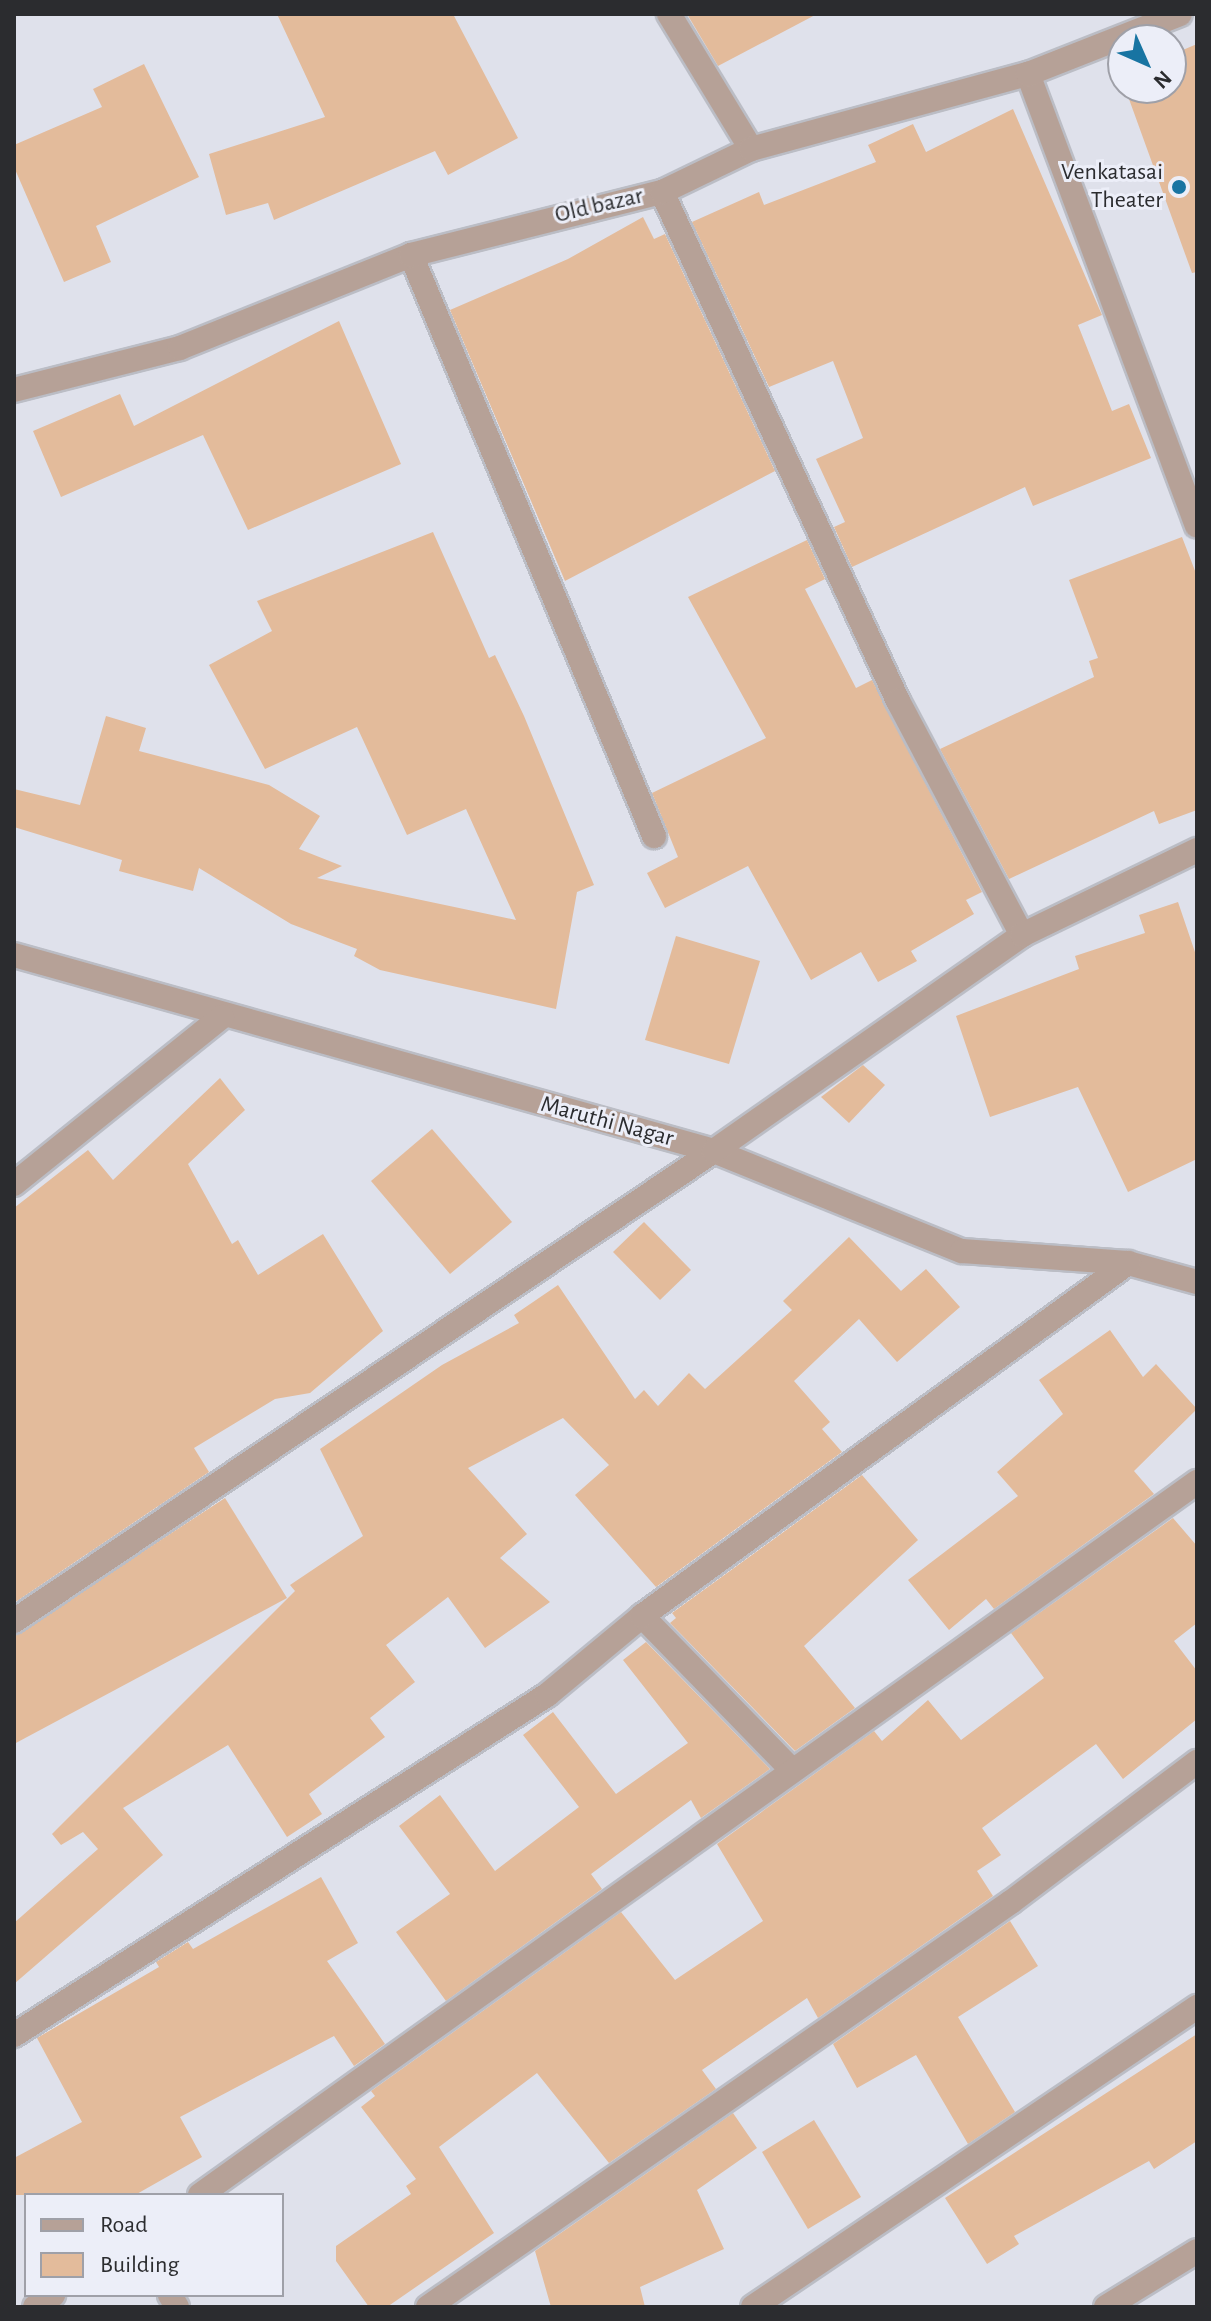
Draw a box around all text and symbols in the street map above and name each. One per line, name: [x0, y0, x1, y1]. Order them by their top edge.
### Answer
north arrow: [1107, 24, 1187, 104]
text: N: [1149, 66, 1176, 93]
place label: Venkatasai Theater: [1061, 159, 1163, 215]
marker: Venkatasai Theater: [1170, 178, 1188, 196]
street label: Old bazar: [552, 182, 646, 230]
street label: Maruthi Nagar: [537, 1090, 677, 1154]
legend: [24, 2193, 284, 2297]
text: Road: [100, 2213, 148, 2237]
text: Building: [100, 2253, 179, 2277]

